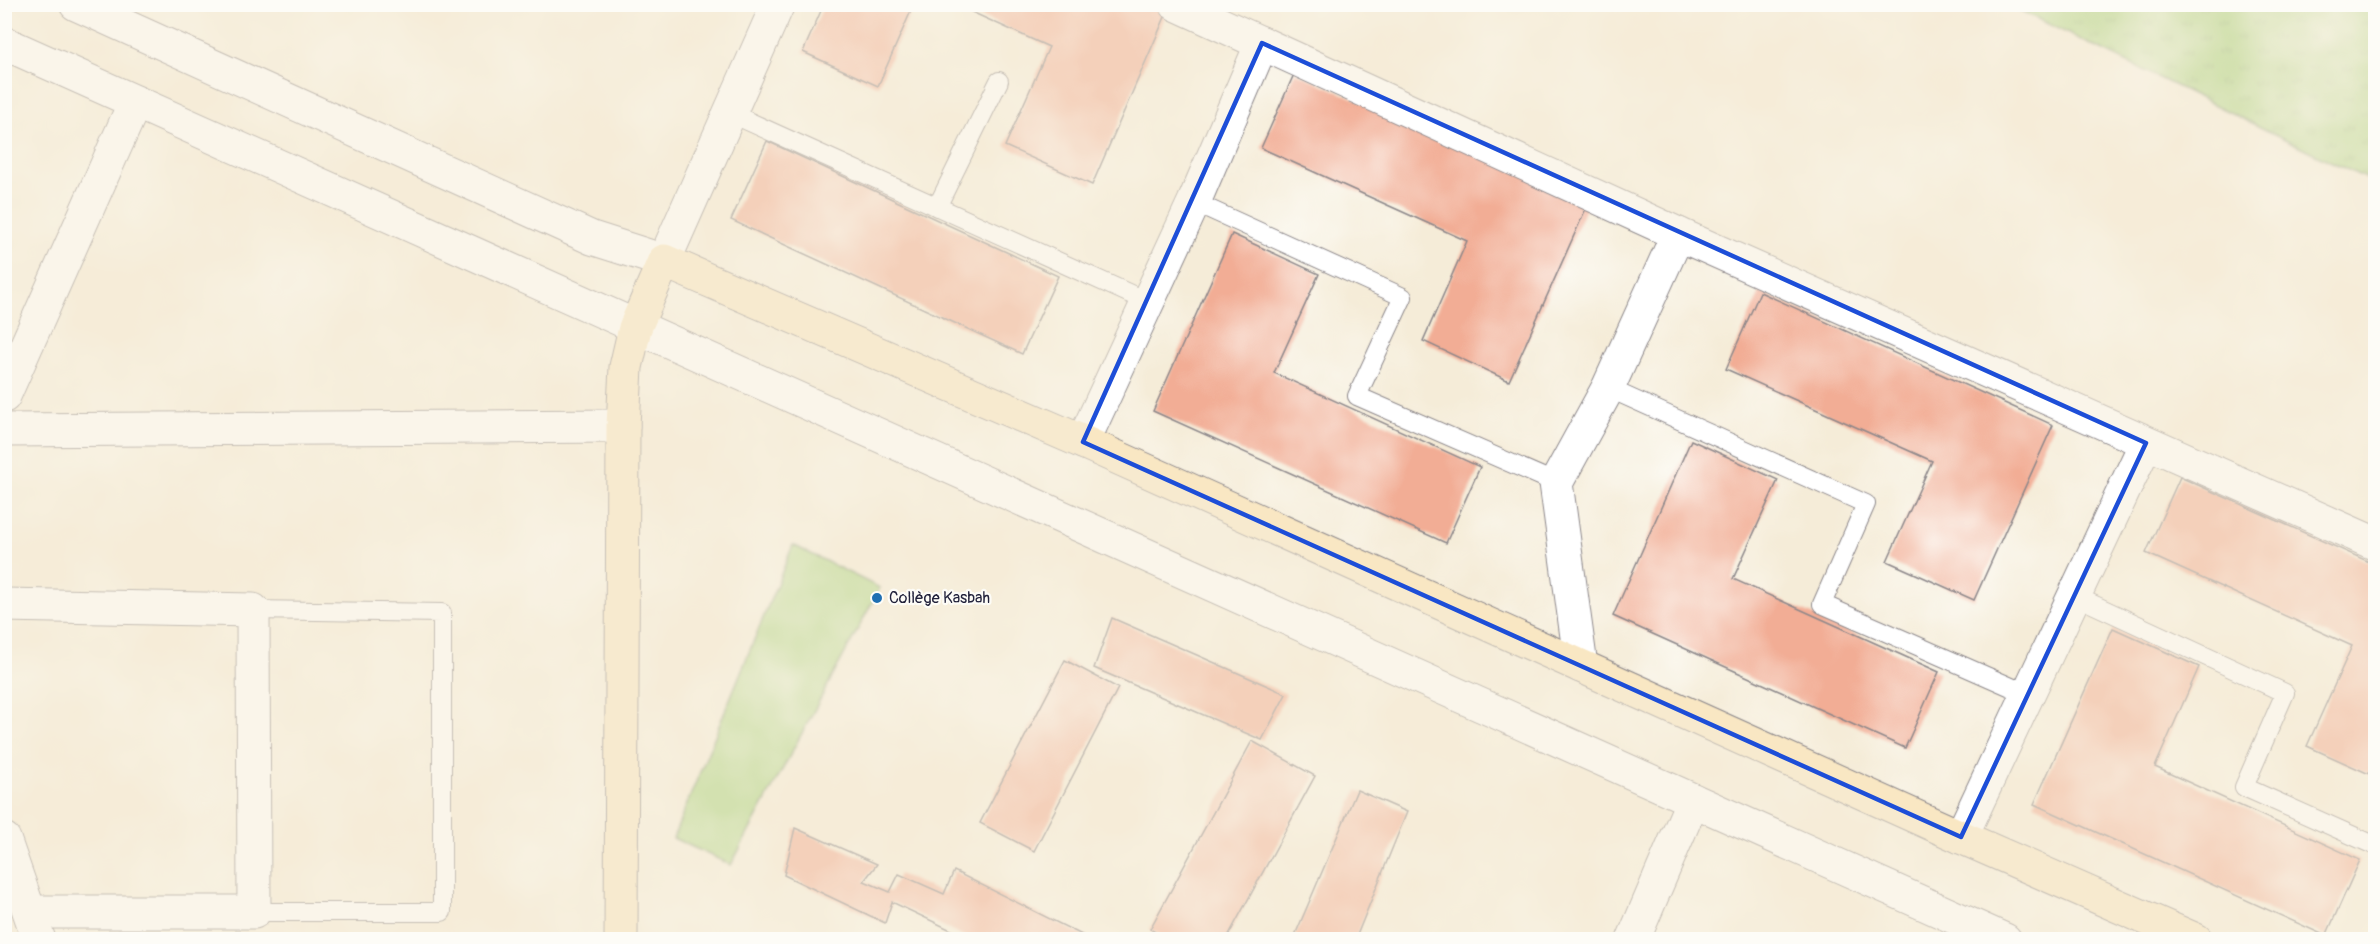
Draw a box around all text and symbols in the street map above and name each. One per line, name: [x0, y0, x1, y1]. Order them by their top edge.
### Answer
place label: Collège Kasbah: [889, 588, 990, 608]
marker: Collège Kasbah: [870, 591, 884, 605]

